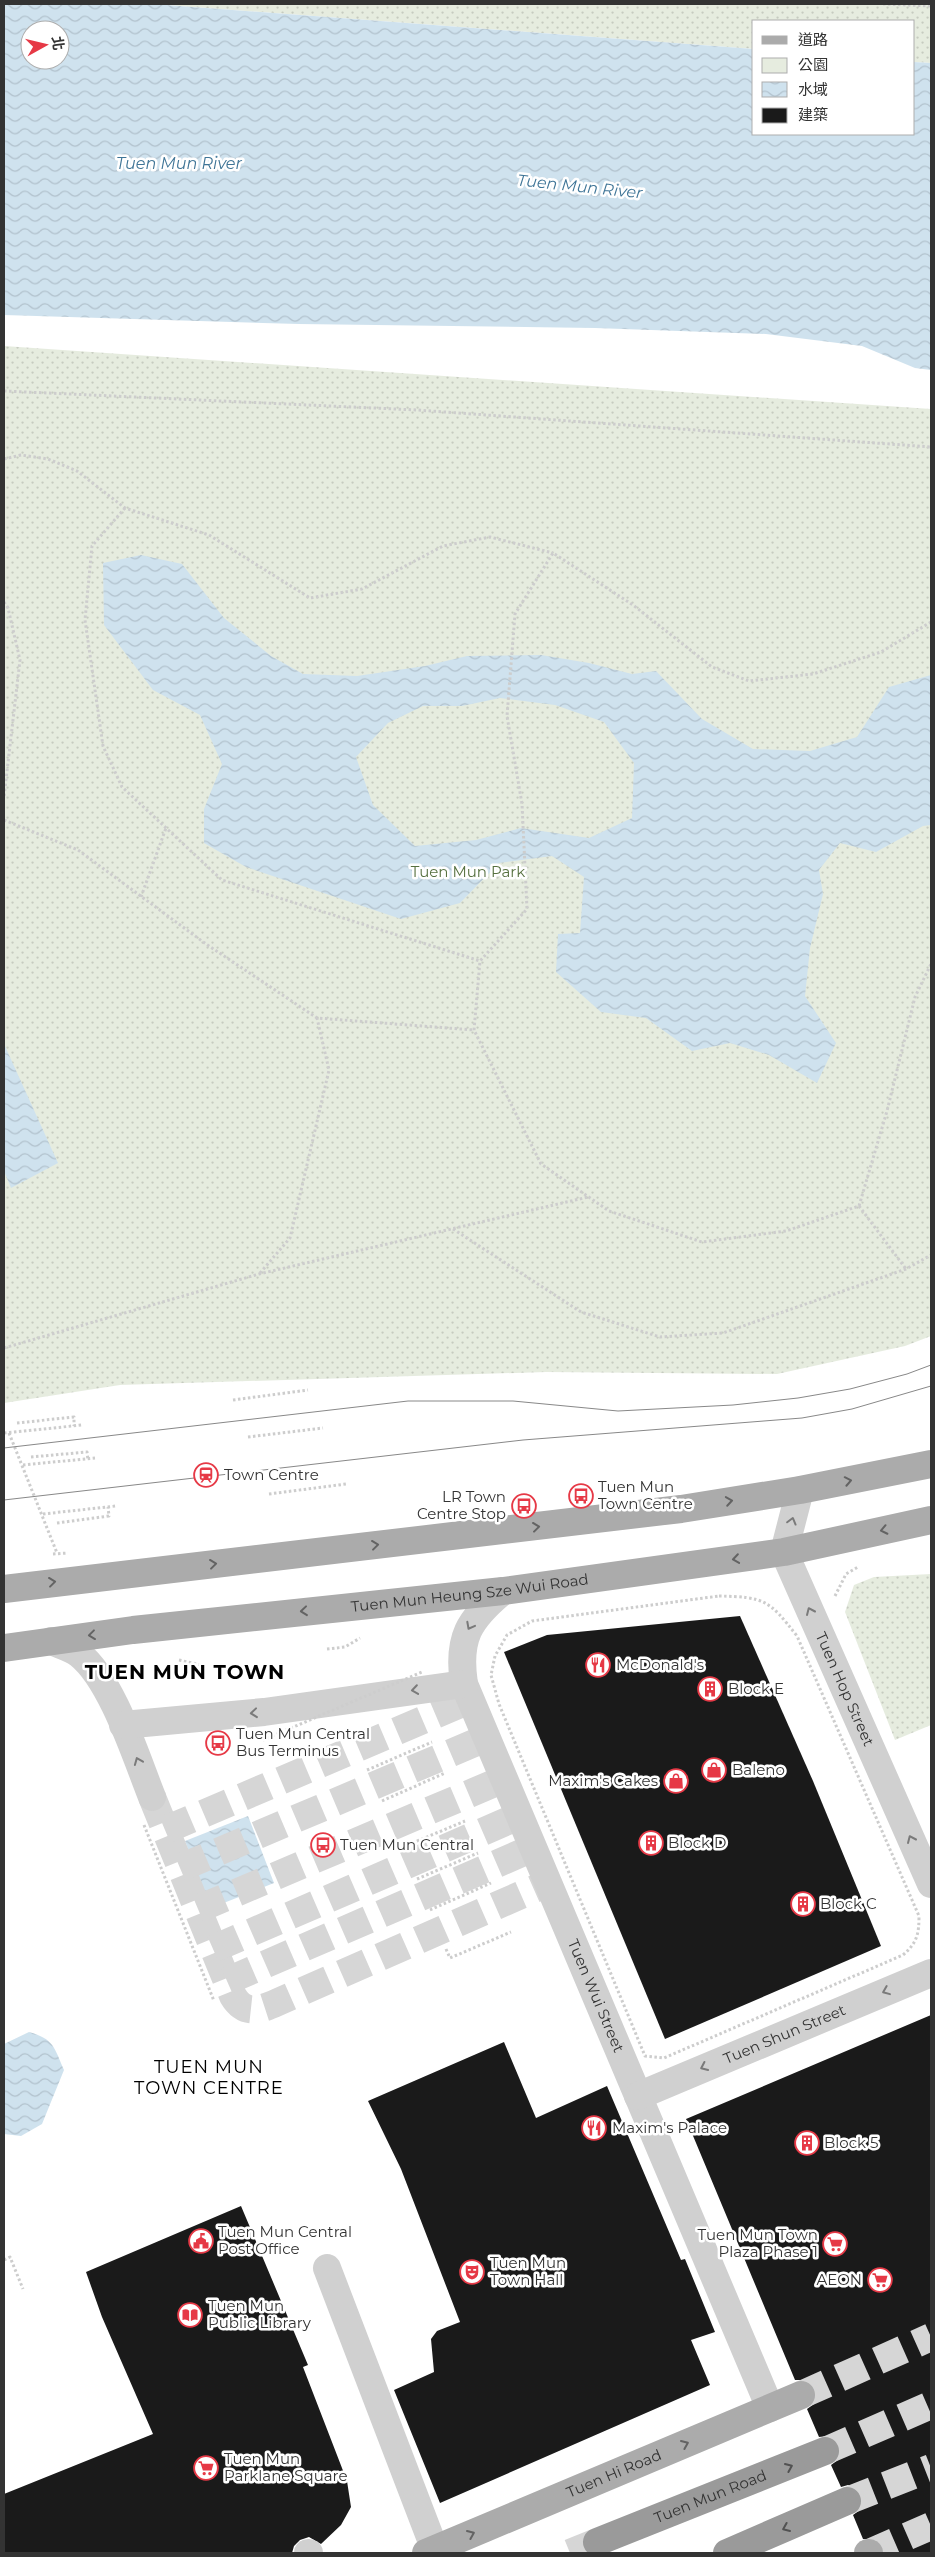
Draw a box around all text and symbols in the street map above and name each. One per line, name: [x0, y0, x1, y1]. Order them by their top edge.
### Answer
north arrow: [20, 20, 70, 70]
legend: [752, 20, 915, 135]
text: 道路: [798, 30, 828, 49]
text: 北: [48, 35, 68, 51]
text: 公園: [798, 55, 828, 74]
text: 水域: [798, 80, 828, 99]
text: 建築: [798, 105, 828, 124]
water label: Tuen Mun River: [116, 154, 242, 173]
water label: Tuen Mun River: [516, 170, 644, 203]
park label: Tuen Mun Park: [411, 862, 525, 881]
station icon: Town Centre: [193, 1462, 219, 1488]
place label: Town Centre: [224, 1465, 319, 1484]
one-way arrow: [844, 1476, 853, 1486]
place label: Tuen Mun Town Centre: [598, 1477, 693, 1513]
bus stop icon: Tuen Mun Town Centre: [568, 1483, 594, 1509]
place label: LR Town Centre Stop: [417, 1487, 506, 1523]
bus stop icon: LR Town Centre Stop: [511, 1493, 537, 1519]
one-way arrow: [725, 1497, 733, 1507]
one-way arrow: [786, 1517, 797, 1526]
one-way arrow: [533, 1522, 541, 1533]
one-way arrow: [879, 1524, 888, 1535]
one-way arrow: [371, 1540, 379, 1551]
one-way arrow: [731, 1553, 740, 1563]
one-way arrow: [210, 1559, 218, 1570]
street label: Tuen Mun Heung Sze Wui Road: [350, 1569, 590, 1616]
one-way arrow: [48, 1577, 56, 1588]
one-way arrow: [299, 1605, 307, 1616]
one-way arrow: [805, 1607, 816, 1616]
one-way arrow: [466, 1621, 476, 1630]
one-way arrow: [88, 1629, 96, 1640]
street label: Tuen Hop Street: [812, 1629, 879, 1749]
restaurant icon: McDonald's: [585, 1652, 611, 1678]
place label: McDonald's: [616, 1655, 704, 1674]
district label: TUEN MUN TOWN: [85, 1660, 285, 1684]
building icon: Block E: [697, 1676, 723, 1702]
place label: Block E: [728, 1679, 784, 1698]
one-way arrow: [411, 1685, 420, 1695]
one-way arrow: [250, 1707, 258, 1718]
place label: Tuen Mun Central Bus Terminus: [236, 1724, 370, 1760]
bus stop icon: Tuen Mun Central Bus Terminus: [205, 1730, 231, 1756]
one-way arrow: [134, 1757, 144, 1766]
shop icon: Baleno: [701, 1757, 727, 1783]
place label: Baleno: [732, 1760, 785, 1779]
shop icon: Maxim's Cakes: [663, 1768, 689, 1794]
place label: Maxim's Cakes: [548, 1771, 658, 1790]
building icon: Block D: [638, 1830, 664, 1856]
bus stop icon: Tuen Mun Central: [310, 1832, 336, 1858]
place label: Block D: [668, 1833, 726, 1852]
place label: Tuen Mun Central: [340, 1835, 474, 1854]
one-way arrow: [907, 1835, 918, 1844]
building icon: Block C: [790, 1891, 816, 1917]
place label: Block C: [820, 1894, 877, 1913]
street label: Tuen Wui Street: [564, 1936, 629, 2055]
one-way arrow: [882, 1985, 891, 1996]
street label: Tuen Shun Street: [721, 2000, 848, 2068]
district label: TUEN MUN TOWN CENTRE: [134, 2056, 284, 2099]
one-way arrow: [700, 2061, 709, 2072]
restaurant icon: Maxim's Palace: [581, 2115, 607, 2141]
place label: Maxim's Palace: [612, 2118, 727, 2137]
building icon: Block 5: [794, 2130, 820, 2156]
place label: Block 5: [824, 2133, 878, 2152]
place label: Tuen Mun Central Post Office: [218, 2222, 352, 2258]
place label: Tuen Mun Town Plaza Phase 1: [698, 2225, 818, 2261]
public building icon: Tuen Mun Central Post Office: [188, 2228, 214, 2254]
supermarket icon: Tuen Mun Town Plaza Phase 1: [822, 2231, 848, 2257]
place label: Tuen Mun Town Hall: [490, 2253, 566, 2289]
theatre icon: Tuen Mun Town Hall: [459, 2259, 485, 2285]
supermarket icon: AEON: [867, 2267, 893, 2293]
place label: AEON: [816, 2270, 862, 2289]
place label: Tuen Mun Public Library: [208, 2296, 312, 2332]
library icon: Tuen Mun Public Library: [177, 2302, 203, 2328]
one-way arrow: [680, 2439, 689, 2450]
street label: Tuen Hi Road: [564, 2445, 664, 2502]
place label: Tuen Mun Parklane Square: [224, 2449, 348, 2485]
supermarket icon: Tuen Mun Parklane Square: [193, 2455, 219, 2481]
one-way arrow: [784, 2463, 793, 2473]
street label: Tuen Mun Road: [651, 2465, 769, 2527]
one-way arrow: [782, 2522, 791, 2532]
one-way arrow: [466, 2530, 475, 2541]

